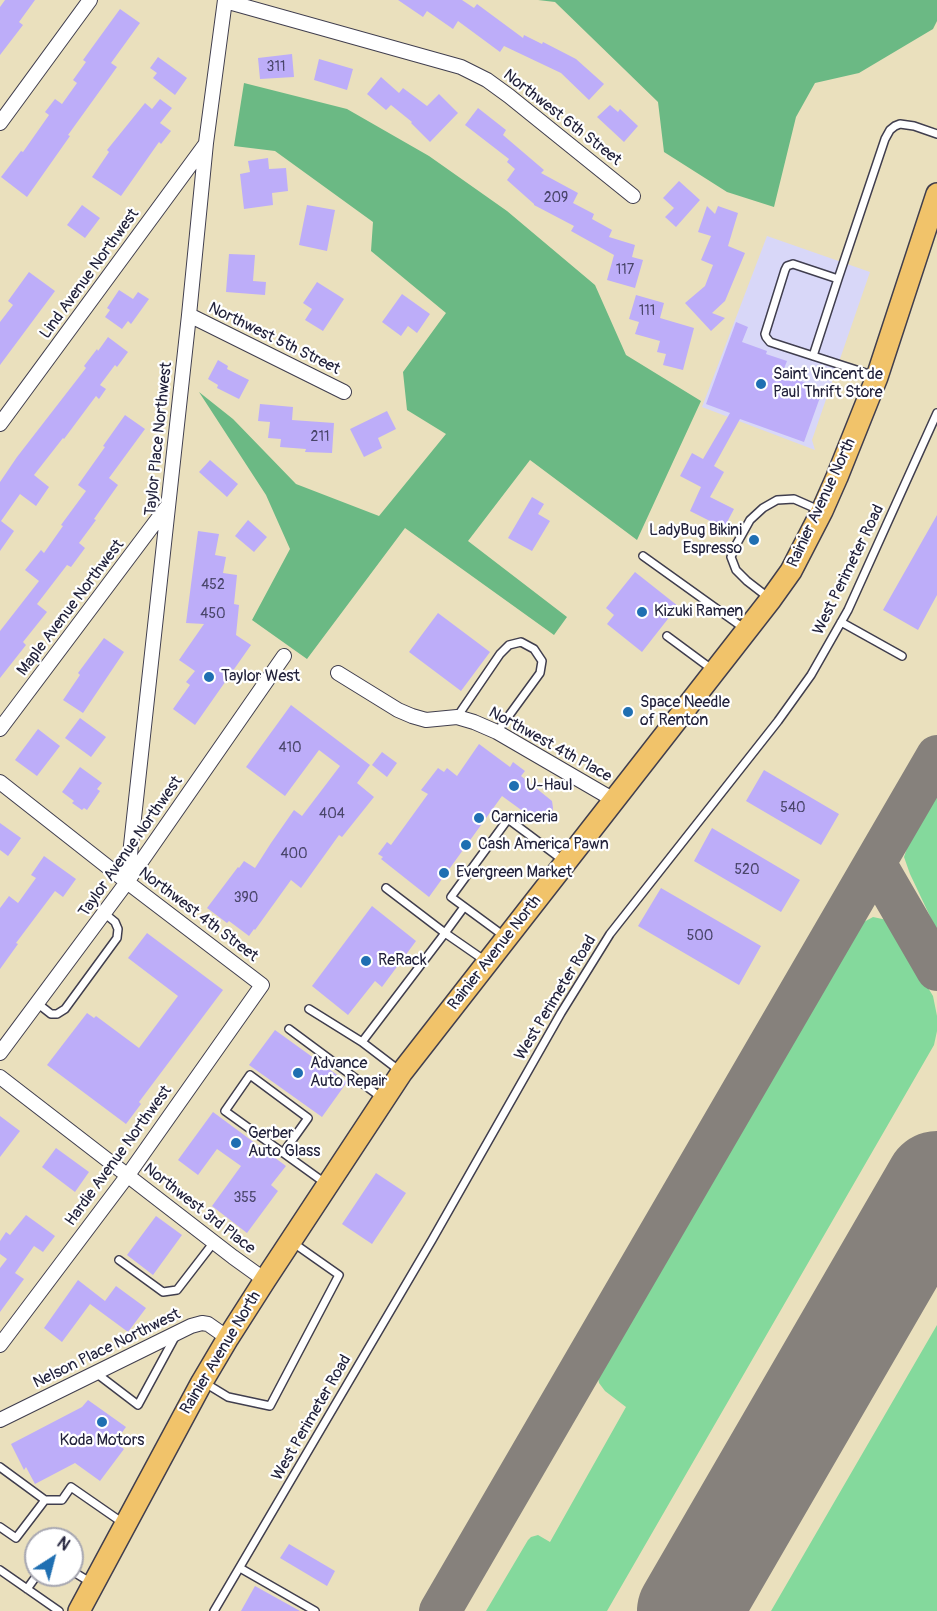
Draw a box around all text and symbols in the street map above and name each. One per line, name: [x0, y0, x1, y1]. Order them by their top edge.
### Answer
house number: 311: [267, 59, 285, 75]
street label: Northwest 6th Street: [499, 66, 625, 170]
house number: 209: [544, 190, 568, 206]
street label: Lind Avenue Northwest: [36, 205, 144, 343]
house number: 117: [616, 262, 634, 278]
street label: Northwest 5th Street: [205, 299, 343, 379]
house number: 111: [639, 303, 655, 319]
street label: Taylor Place Northwest: [141, 361, 177, 517]
place label: Saint Vincent de Paul Thrift Store: [773, 365, 883, 403]
marker: Saint Vincent de Paul Thrift Store: [754, 377, 768, 391]
house number: 211: [311, 429, 329, 445]
street label: Rainier Avenue North: [784, 435, 860, 571]
street label: West Perimeter Road: [809, 502, 889, 638]
place label: LadyBug Bikini Espresso: [649, 521, 742, 559]
marker: LadyBug Bikini Espresso: [747, 533, 761, 547]
street label: Maple Avenue Northwest: [13, 536, 129, 680]
house number: 452: [201, 577, 225, 593]
place label: Kizuki Ramen: [654, 602, 743, 622]
marker: Kizuki Ramen: [635, 605, 649, 619]
house number: 450: [200, 606, 226, 622]
place label: Taylor West: [221, 667, 300, 687]
marker: Taylor West: [202, 670, 216, 684]
place label: Space Needle of Renton: [640, 693, 730, 731]
street label: Northwest 4th Place: [485, 703, 615, 787]
marker: Space Needle of Renton: [621, 705, 635, 719]
house number: 410: [278, 740, 302, 756]
street label: Taylor Avenue Northwest: [75, 773, 187, 921]
place label: U-Haul: [526, 776, 573, 796]
marker: U-Haul: [507, 779, 521, 793]
house number: 540: [780, 800, 806, 816]
house number: 404: [319, 806, 345, 822]
place label: Carniceria: [491, 808, 558, 828]
marker: Carniceria: [472, 811, 486, 825]
place label: Cash America Pawn: [478, 835, 609, 855]
marker: Cash America Pawn: [459, 838, 473, 852]
house number: 400: [280, 846, 308, 862]
house number: 520: [735, 862, 759, 878]
place label: Evergreen Market: [456, 863, 572, 883]
street label: Northwest 4th Street: [134, 864, 262, 966]
marker: Evergreen Market: [437, 866, 451, 880]
house number: 390: [234, 890, 258, 906]
street label: Rainier Avenue North: [444, 892, 546, 1014]
house number: 500: [687, 928, 713, 944]
street label: West Perimeter Road: [511, 932, 601, 1064]
place label: ReRack: [378, 951, 427, 971]
marker: ReRack: [359, 954, 373, 968]
place label: Advance Auto Repair: [310, 1054, 387, 1092]
marker: Advance Auto Repair: [291, 1066, 305, 1080]
street label: Hardie Avenue Northwest: [62, 1082, 176, 1230]
place label: Gerber Auto Glass: [248, 1124, 320, 1162]
marker: Gerber Auto Glass: [229, 1136, 243, 1150]
street label: Northwest 3rd Place: [139, 1159, 259, 1259]
house number: 355: [234, 1190, 256, 1206]
street label: Rainier Avenue North: [177, 1288, 265, 1418]
street label: Nelson Place Northwest: [30, 1305, 184, 1393]
street label: West Perimeter Road: [268, 1352, 356, 1484]
marker: Koda Motors: [95, 1415, 109, 1429]
place label: Koda Motors: [59, 1431, 145, 1451]
north arrow: [24, 1527, 84, 1587]
text: N: [53, 1533, 74, 1555]

